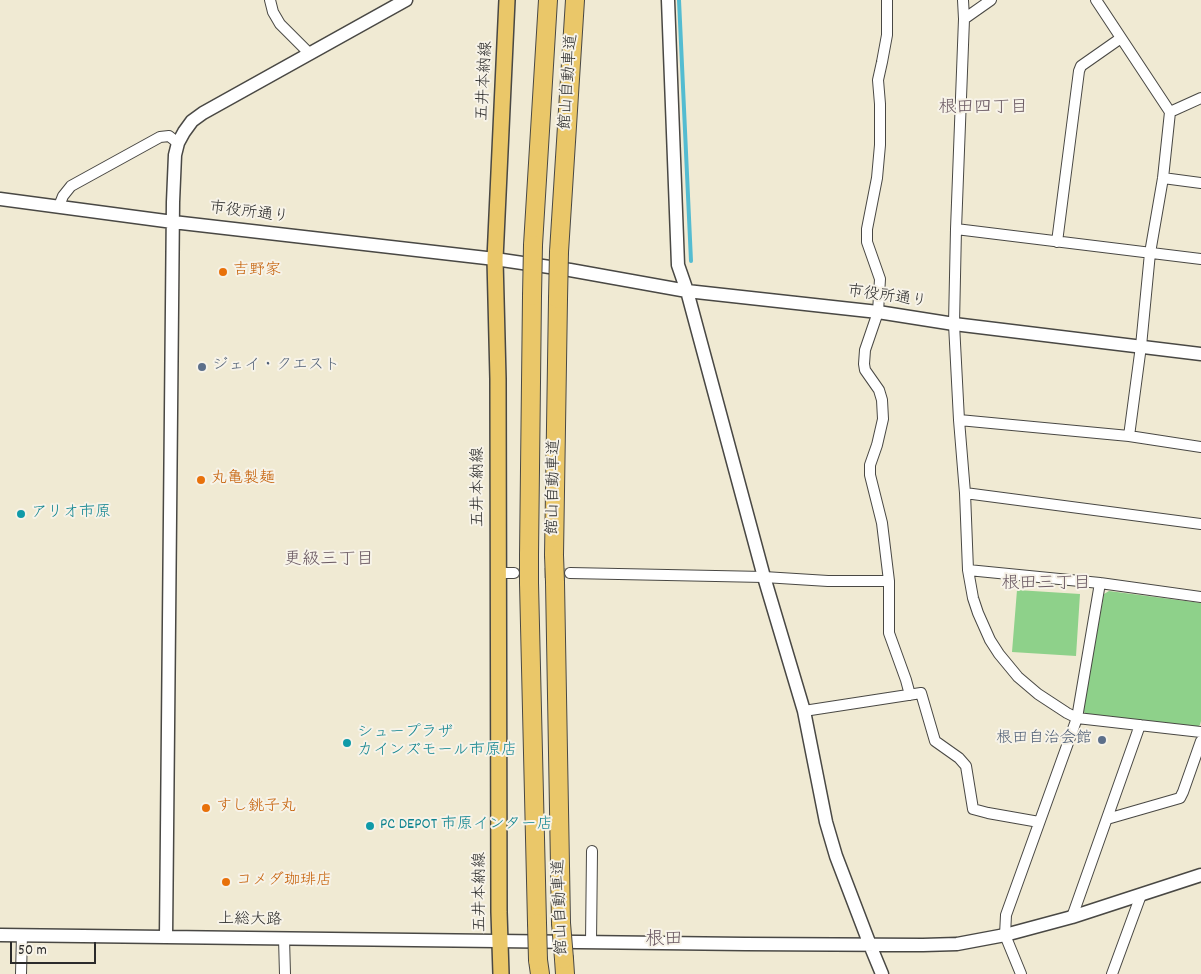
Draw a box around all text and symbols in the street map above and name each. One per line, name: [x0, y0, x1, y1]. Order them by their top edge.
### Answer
street label: 館山自動車道: [557, 33, 583, 131]
street label: 五井本納線: [474, 41, 498, 121]
district label: 根田四丁目: [938, 99, 1028, 121]
street label: 市役所通り: [208, 200, 290, 228]
place label: 吉野家: [233, 262, 281, 282]
marker: 吉野家: [217, 266, 229, 278]
street label: 市役所通り: [846, 283, 928, 313]
place label: ジェイ・クエスト: [212, 357, 340, 377]
marker: ジェイ・クエスト: [196, 361, 208, 373]
street label: 館山自動車道: [545, 439, 565, 535]
street label: 五井本納線: [470, 447, 490, 527]
place label: 丸亀製麺: [211, 470, 275, 490]
marker: 丸亀製麺: [195, 474, 207, 486]
place label: アリオ市原: [31, 504, 111, 524]
marker: アリオ市原: [15, 508, 27, 520]
district label: 更級三丁目: [284, 551, 374, 573]
district label: 根田三丁目: [1001, 575, 1091, 597]
place label: シュープラザ カインズモール市原店: [357, 724, 517, 762]
place label: 根田自治会館: [996, 730, 1092, 750]
marker: 根田自治会館: [1096, 734, 1108, 746]
marker: シュープラザ カインズモール市原店: [341, 737, 353, 749]
place label: すし銚子丸: [216, 798, 296, 818]
marker: すし銚子丸: [200, 802, 212, 814]
place label: PC DEPOT 市原インター店: [380, 816, 553, 836]
marker: PC DEPOT 市原インター店: [364, 820, 376, 832]
street label: 五井本納線: [472, 852, 492, 932]
street label: 館山自動車道: [551, 859, 573, 955]
place label: コメダ珈琲店: [236, 872, 332, 892]
marker: コメダ珈琲店: [220, 876, 232, 888]
street label: 上総大路: [218, 911, 282, 931]
district label: 根田: [645, 930, 683, 952]
scale bar: [12, 932, 99, 964]
text: 50 m: [18, 940, 47, 962]

